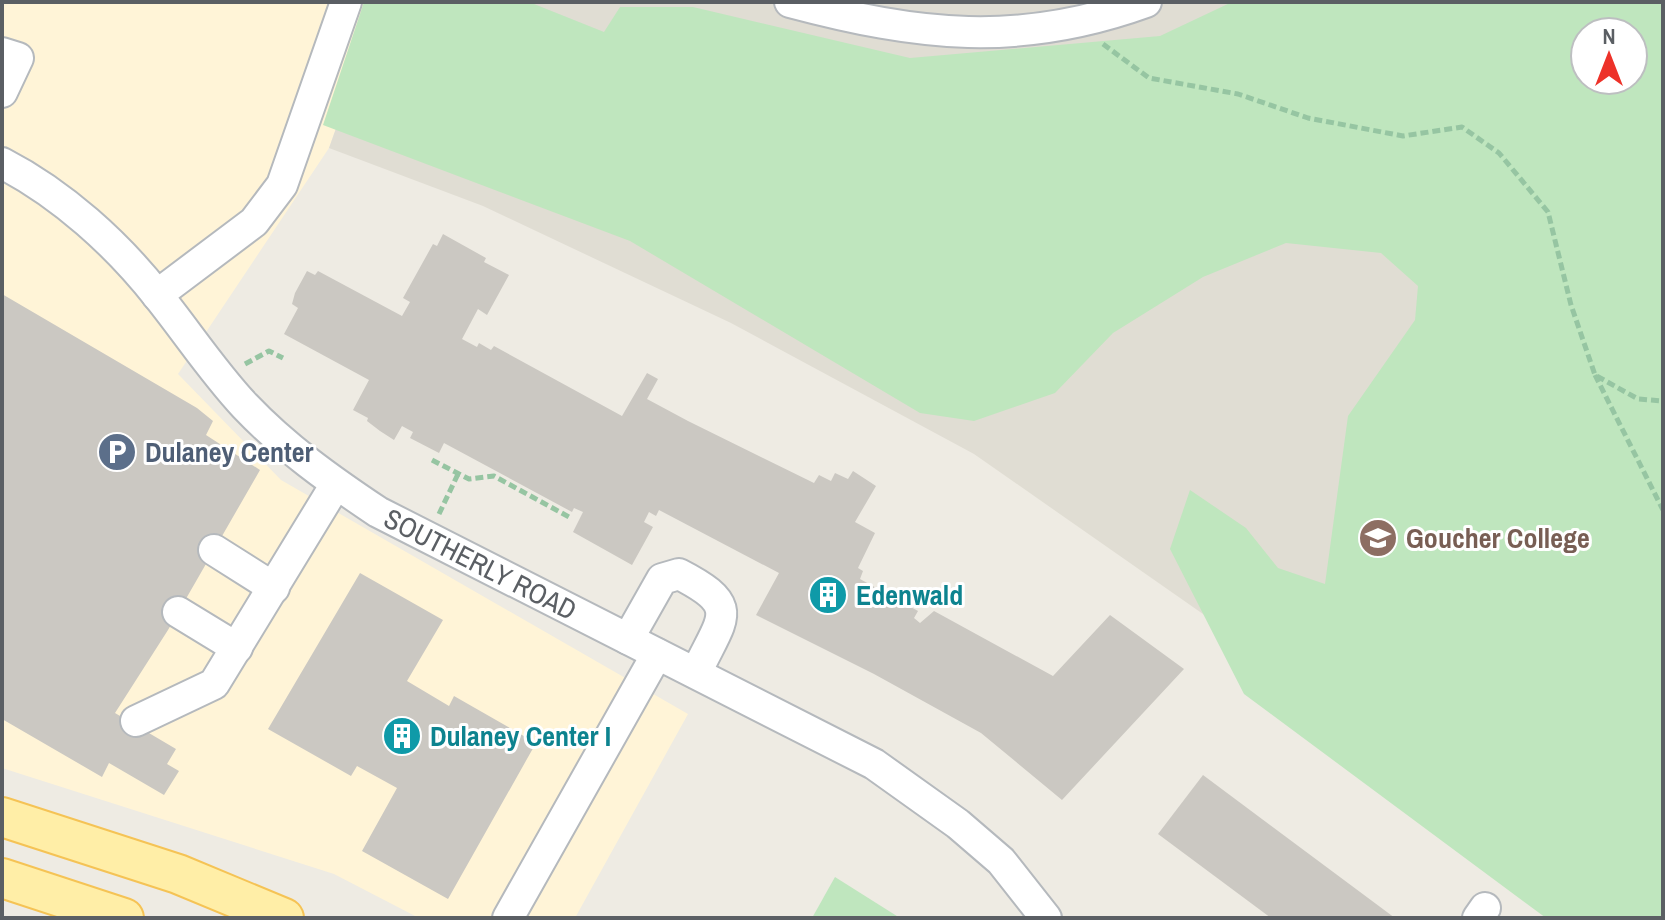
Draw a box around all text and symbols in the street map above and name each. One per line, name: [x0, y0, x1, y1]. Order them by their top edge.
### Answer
north arrow: [1569, 16, 1649, 96]
text: N: [1602, 21, 1616, 51]
parking icon: Dulaney Center: [96, 431, 138, 473]
place label: Dulaney Center: [145, 433, 313, 471]
street label: SOUTHERLY ROAD: [378, 499, 583, 629]
school or university icon: Goucher College: [1357, 517, 1399, 559]
place label: Goucher College: [1406, 519, 1590, 557]
building icon: Edenwald: [807, 574, 849, 616]
place label: Edenwald: [856, 576, 963, 614]
building icon: Dulaney Center I: [381, 715, 423, 757]
place label: Dulaney Center I: [430, 717, 611, 755]

